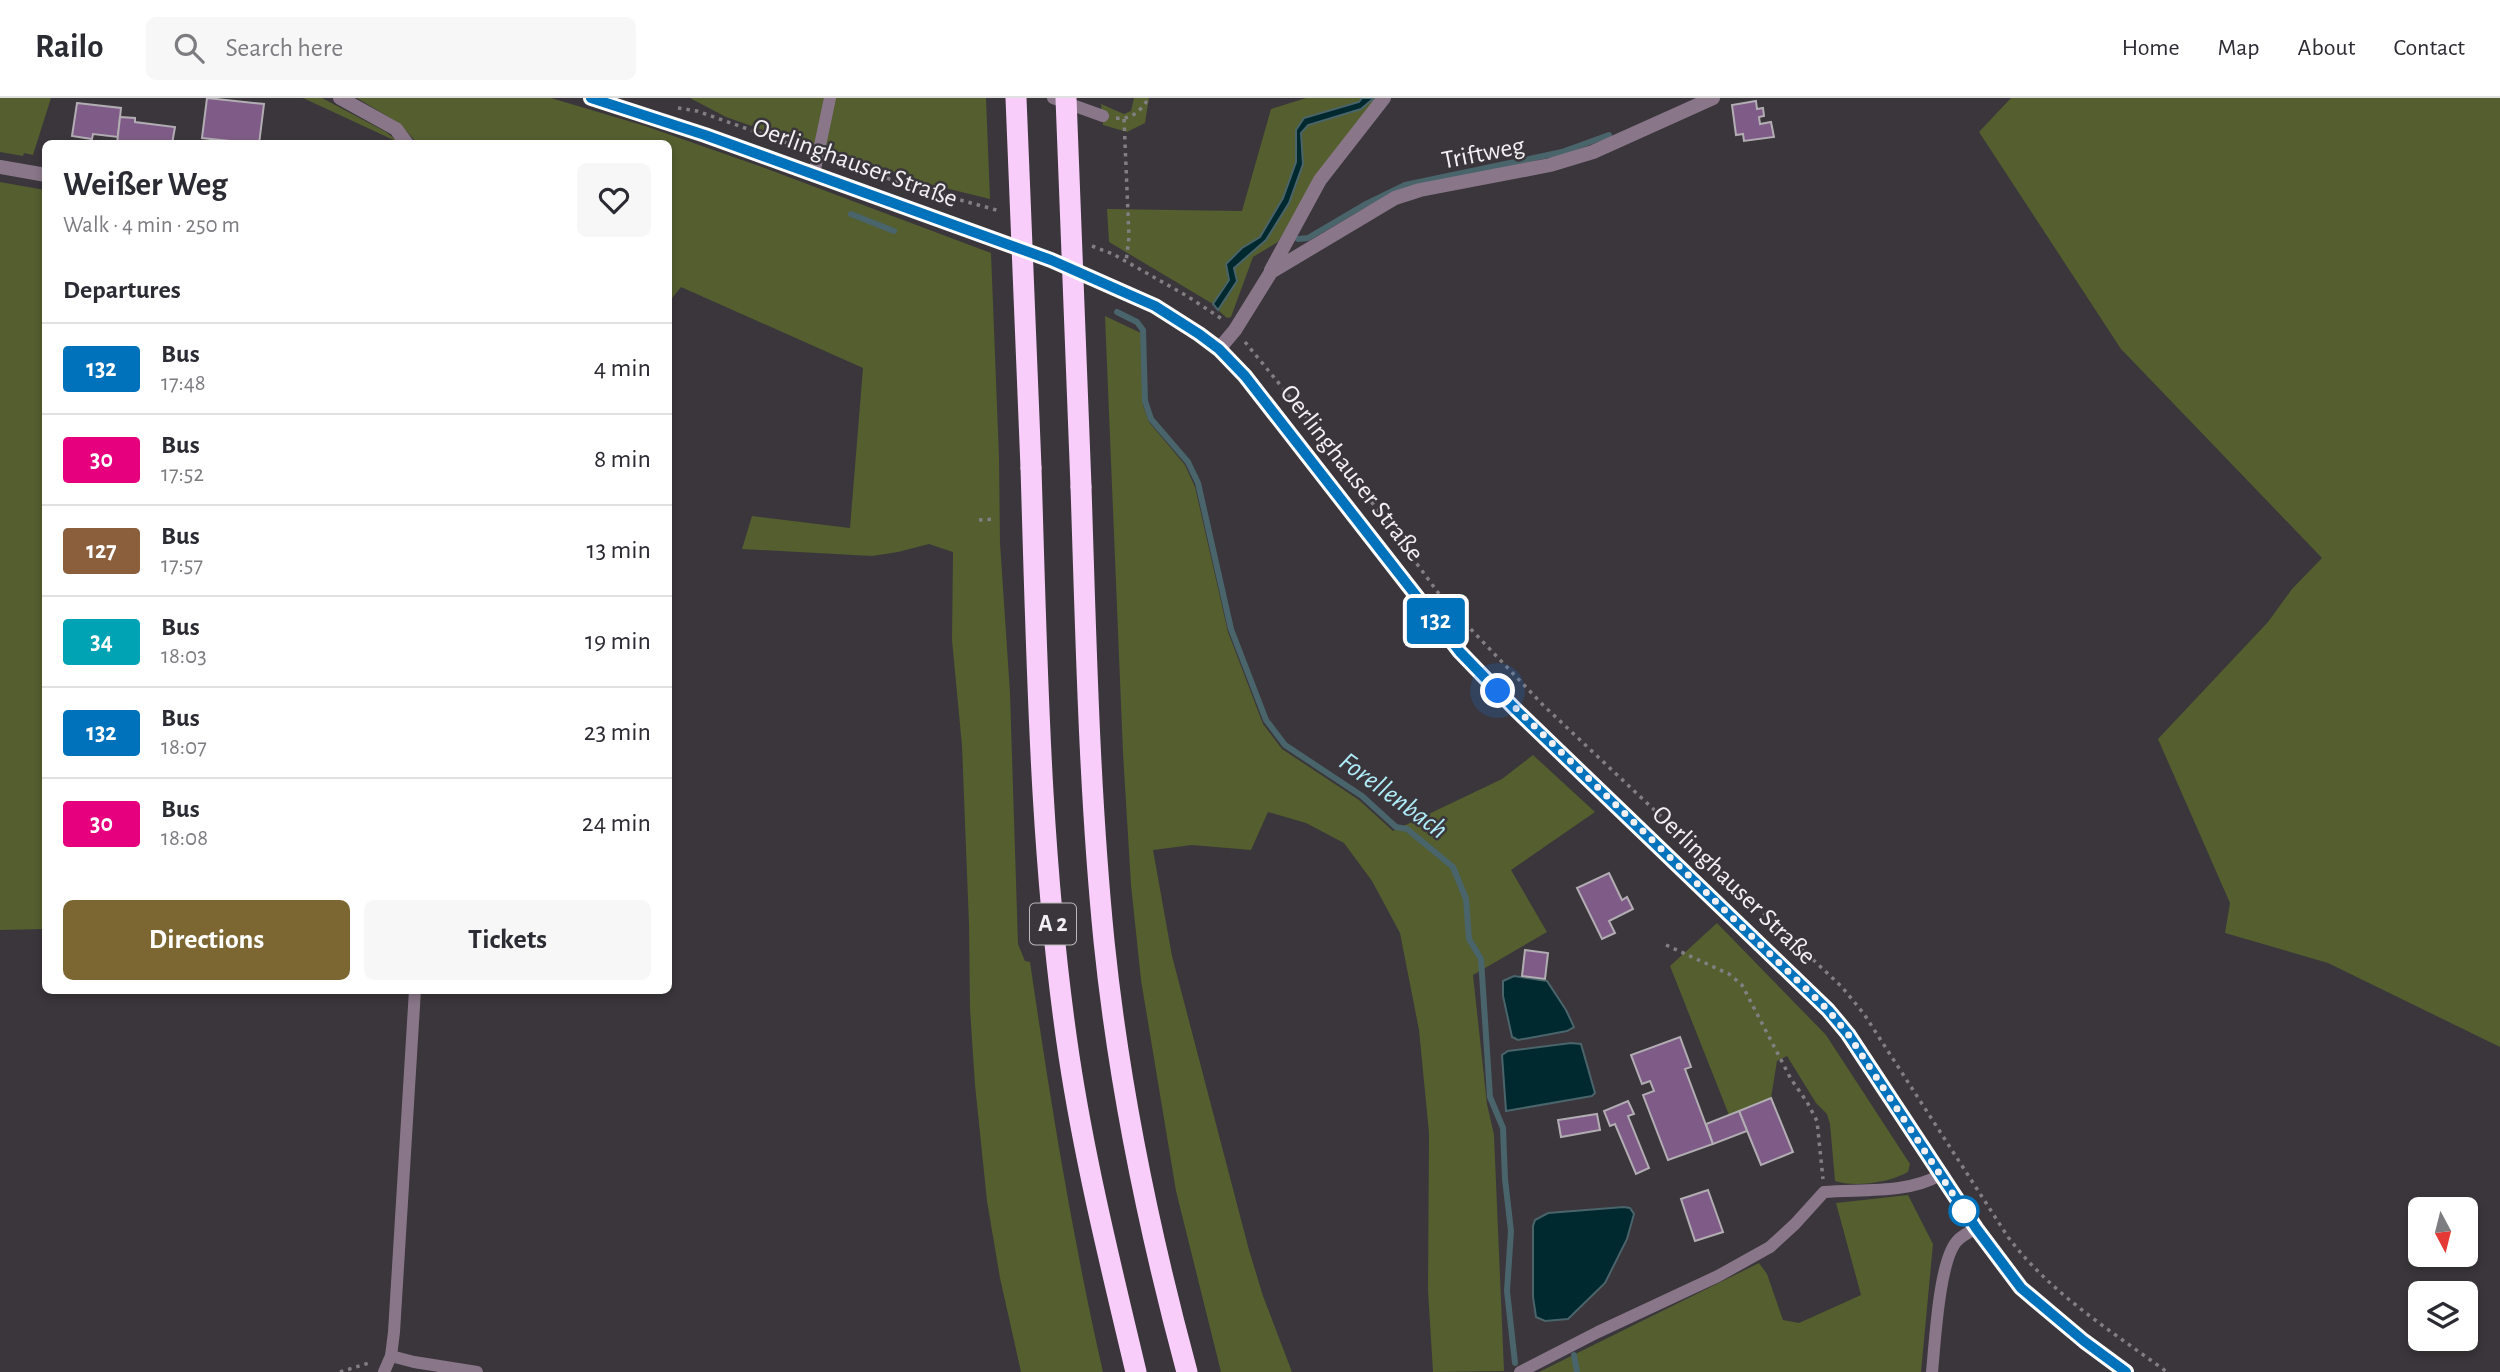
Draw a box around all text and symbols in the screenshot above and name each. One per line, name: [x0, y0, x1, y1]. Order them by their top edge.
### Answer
search box: [146, 17, 636, 80]
icon: search: [170, 29, 208, 67]
text: Railo: [35, 31, 104, 64]
text: Search here: [226, 35, 343, 61]
text: Home: [2122, 36, 2180, 60]
text: Map: [2218, 36, 2260, 60]
text: About: [2298, 36, 2355, 60]
text: Contact: [2393, 36, 2465, 60]
street label: Oerlinghauser Straße: [749, 114, 961, 212]
street label: Triftweg: [1439, 132, 1527, 174]
button: heart: [577, 163, 651, 237]
text: Weißer Weg: [63, 169, 228, 202]
text: Walk · 4 min · 250 m: [63, 214, 240, 237]
text: Departures: [63, 277, 181, 303]
text: Bus: [161, 341, 200, 367]
text: 4 min: [594, 355, 651, 381]
text: 132: [86, 357, 117, 381]
text: 17:48: [161, 372, 206, 395]
street label: Oerlinghauser Straße: [1275, 380, 1429, 566]
text: Bus: [161, 432, 200, 458]
text: 8 min: [594, 446, 651, 472]
text: 30: [90, 448, 113, 472]
text: 17:52: [161, 463, 204, 486]
text: Bus: [161, 523, 200, 549]
text: 13 min: [587, 537, 651, 563]
text: 127: [86, 539, 117, 563]
text: 17:57: [161, 554, 203, 577]
line badge: 132: [1396, 598, 1476, 644]
text: 132: [1421, 609, 1451, 633]
text: Bus: [161, 614, 200, 640]
text: 19 min: [585, 628, 651, 654]
text: 34: [90, 630, 113, 654]
text: 18:03: [161, 645, 207, 668]
your location: [1480, 673, 1515, 708]
text: Bus: [161, 705, 200, 731]
text: 23 min: [584, 719, 651, 745]
text: 132: [86, 721, 117, 745]
text: 18:07: [161, 736, 207, 759]
water label: Forellenbach: [1334, 748, 1452, 844]
text: Bus: [161, 796, 200, 822]
street label: Oerlinghauser Straße: [1647, 801, 1821, 969]
text: 24 min: [582, 810, 651, 836]
text: 30: [90, 812, 113, 836]
text: 18:08: [161, 827, 208, 850]
button: Directions: [63, 900, 350, 980]
button: Tickets: [364, 900, 651, 980]
road number: A 2: [1030, 904, 1076, 944]
unlabelled marker: [1949, 1196, 1979, 1226]
north arrow: [2408, 1197, 2478, 1267]
map controls: [2408, 1197, 2478, 1351]
button: layers: [2408, 1281, 2478, 1351]

